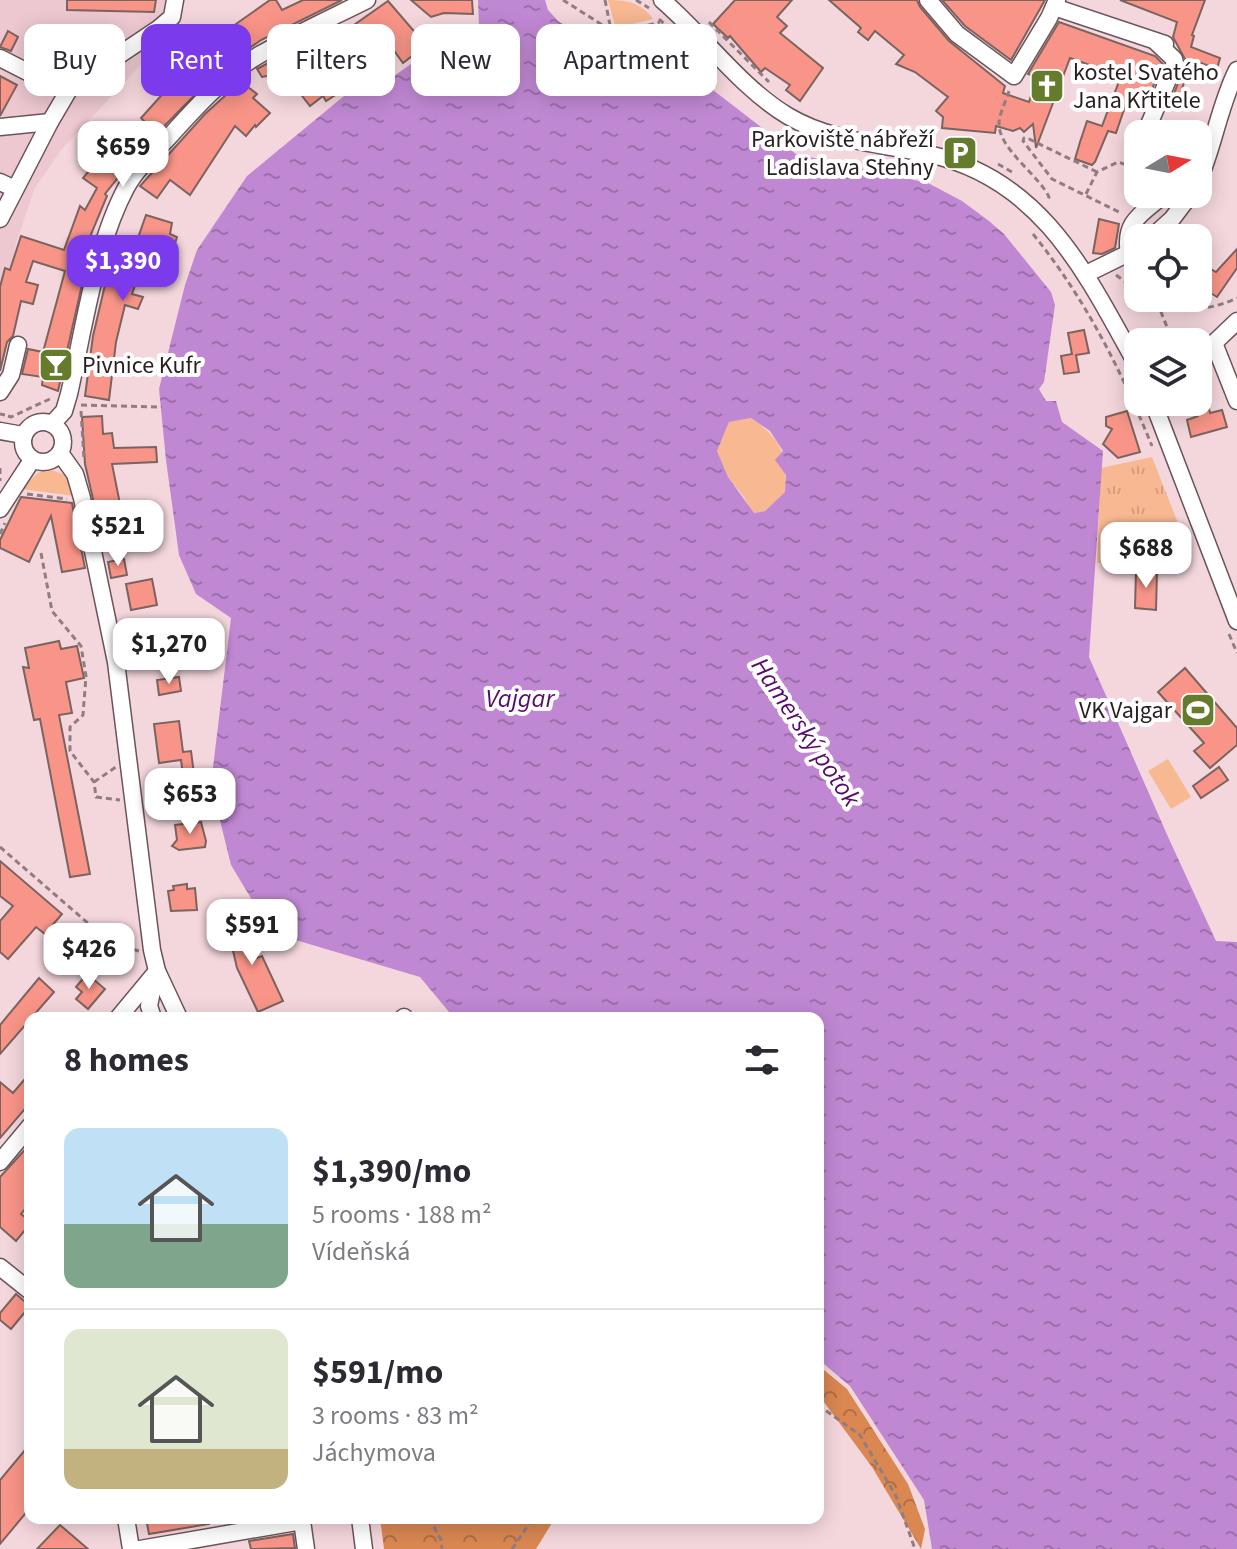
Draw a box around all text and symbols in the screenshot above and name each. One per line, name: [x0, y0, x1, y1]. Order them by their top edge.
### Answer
chip: Buy: [24, 24, 125, 96]
chip: Rent: [141, 24, 251, 96]
chip: Filters: [267, 24, 395, 96]
chip: New: [411, 24, 520, 96]
chip: Apartment: [536, 24, 717, 96]
place label: kostel Svatého Jana Křtitele: [1073, 55, 1219, 118]
church icon: kostel Svatého Jana Křtitele: [1028, 67, 1066, 105]
north arrow: [1124, 120, 1212, 208]
map controls: [1124, 120, 1212, 416]
pin: $659: [76, 121, 170, 189]
place label: Parkoviště nábřeží Ladislava Stehny: [751, 122, 935, 185]
text: $659: [96, 128, 150, 165]
parking icon: Parkoviště nábřeží Ladislava Stehny: [941, 134, 979, 172]
button: locate: [1124, 224, 1212, 312]
pin: $1,390: [58, 235, 188, 303]
text: $1,390: [85, 242, 161, 279]
button: layers: [1124, 328, 1212, 416]
bar icon: Pivnice Kufr: [37, 346, 75, 384]
place label: Pivnice Kufr: [82, 348, 201, 383]
pin: $521: [71, 500, 165, 568]
text: $521: [91, 507, 145, 544]
pin: $688: [1099, 522, 1193, 590]
text: $688: [1119, 529, 1173, 566]
pin: $1,270: [104, 618, 234, 686]
text: $1,270: [131, 625, 207, 662]
water label: Hamerský potok: [742, 650, 870, 815]
water label: Vajgar: [486, 680, 556, 717]
sports icon: VK Vajgar: [1179, 691, 1217, 729]
place label: VK Vajgar: [1079, 693, 1173, 728]
pin: $653: [143, 768, 237, 836]
text: $653: [163, 775, 217, 812]
pin: $591: [205, 899, 299, 967]
text: $591: [225, 906, 279, 943]
pin: $426: [42, 923, 136, 991]
text: $426: [62, 930, 116, 967]
text: 8 homes: [64, 1036, 189, 1085]
icon: filters: [740, 1038, 784, 1082]
text: $1,390/mo: [312, 1147, 472, 1196]
icon: home: [128, 1160, 224, 1256]
text: 5 rooms · 188 m²: [312, 1196, 491, 1233]
text: Vídeňská: [312, 1233, 410, 1270]
text: $591/mo: [312, 1348, 443, 1397]
icon: home: [128, 1361, 224, 1457]
text: 3 rooms · 83 m²: [312, 1397, 479, 1434]
text: Jáchymova: [312, 1434, 436, 1471]

